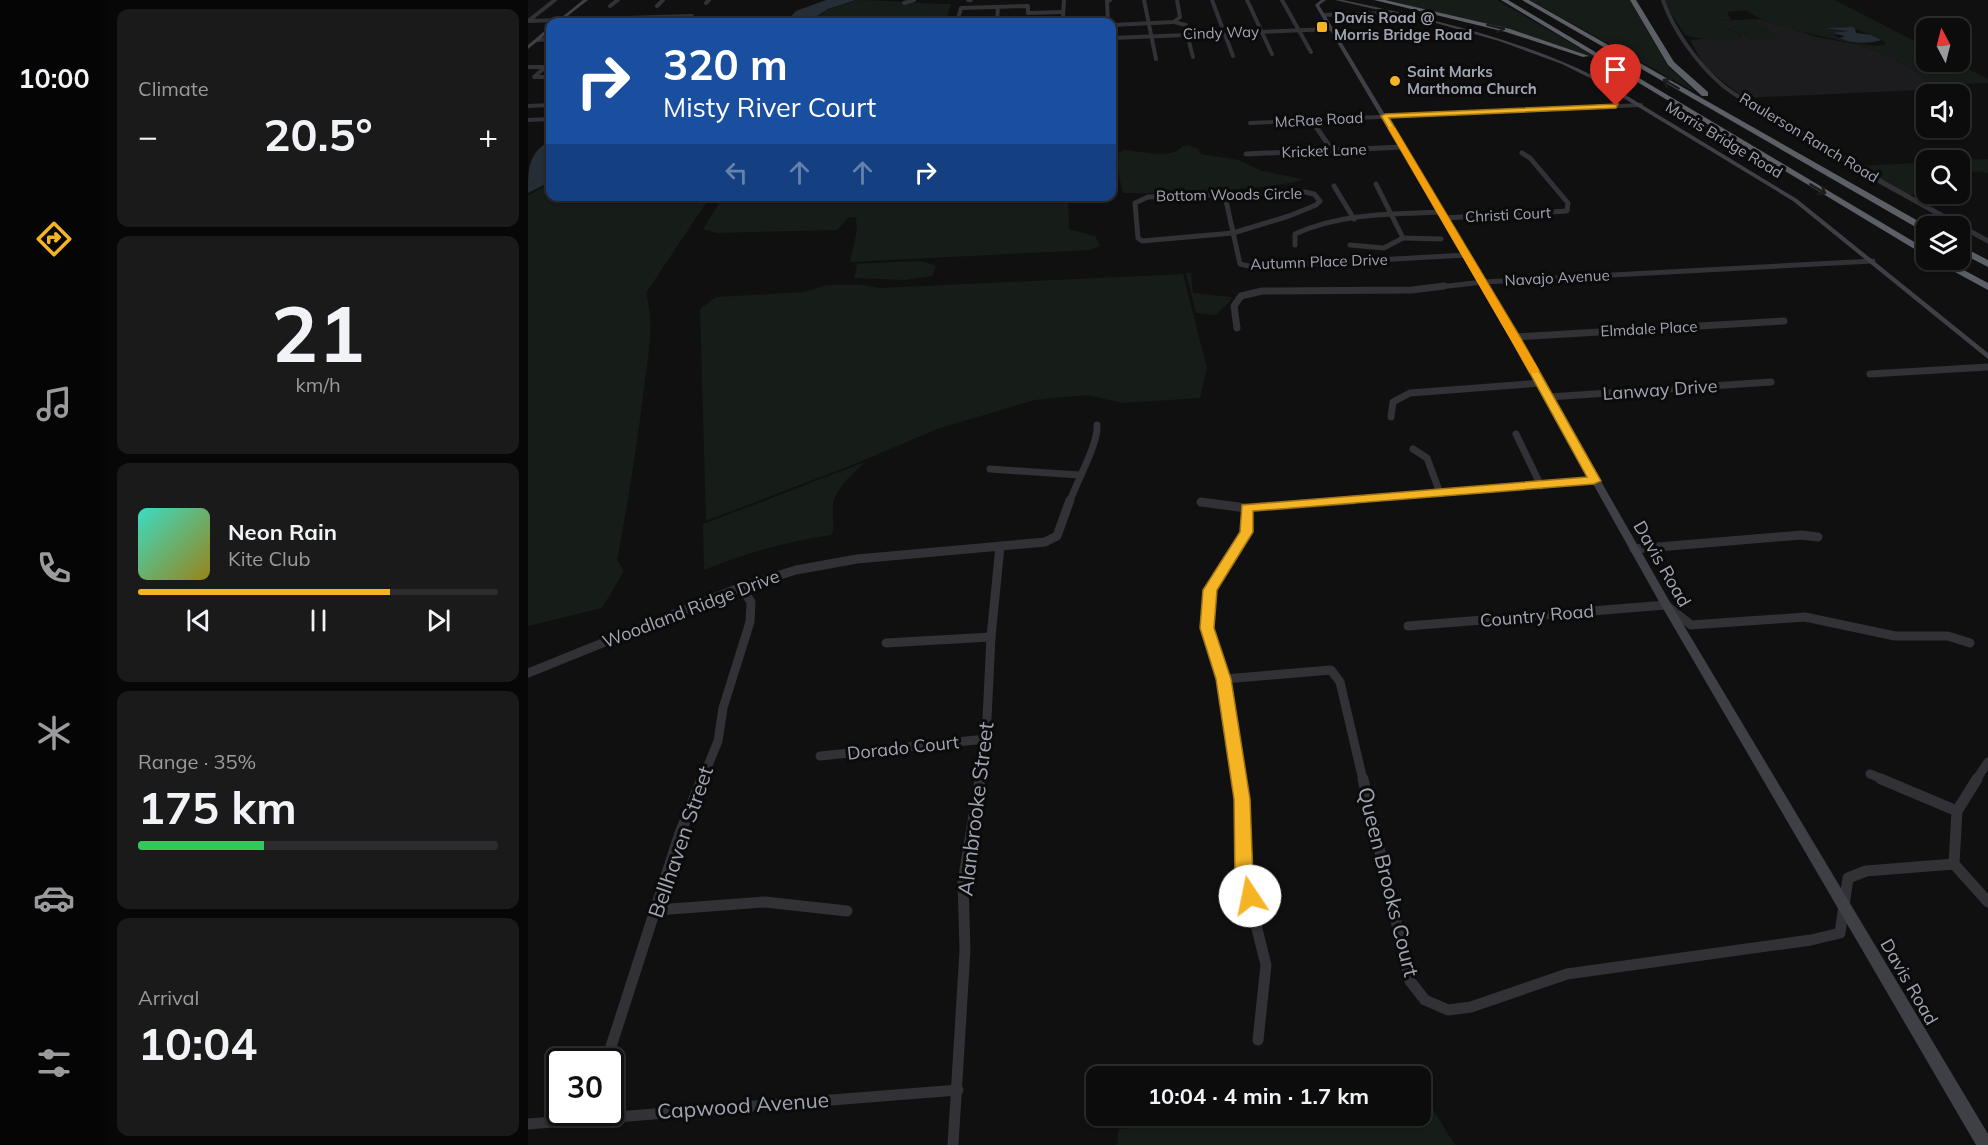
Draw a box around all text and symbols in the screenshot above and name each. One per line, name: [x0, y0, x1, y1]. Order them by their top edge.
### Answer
place label: Davis Road @ Morris Bridge Road: [1334, 8, 1472, 44]
north arrow: [1916, 18, 1970, 72]
map controls: [1916, 18, 1970, 270]
marker: Davis Road @ Morris Bridge Road: [1315, 20, 1329, 34]
street label: Cindy Way: [1183, 22, 1259, 43]
one-way arrow: [1486, 22, 1505, 34]
text: 320 m: [663, 38, 788, 91]
icon: right: [564, 42, 642, 120]
pin: [1590, 44, 1641, 106]
icon: arrive: [1599, 53, 1632, 86]
text: 10:00: [18, 61, 90, 95]
place label: Saint Marks Marthoma Church: [1407, 62, 1537, 98]
marker: Saint Marks Marthoma Church: [1388, 74, 1402, 88]
text: Climate: [138, 76, 209, 101]
one-way arrow: [1663, 77, 1680, 89]
button: sound: [1916, 84, 1970, 138]
street label: Raulerson Ranch Road: [1736, 89, 1882, 187]
text: Misty River Court: [663, 90, 876, 124]
street label: Morris Bridge Road: [1662, 97, 1786, 182]
text: 20.5°: [263, 106, 373, 162]
street label: McRae Road: [1274, 108, 1364, 131]
text: −: [138, 115, 158, 156]
text: +: [478, 115, 498, 156]
street label: Kricket Lane: [1281, 140, 1367, 161]
button: search: [1916, 150, 1970, 204]
icon: left: [720, 156, 753, 189]
icon: ahead: [783, 156, 816, 189]
icon: ahead: [846, 156, 879, 189]
icon: right: [909, 156, 942, 189]
one-way arrow: [1809, 183, 1826, 195]
street label: Bottom Woods Circle: [1156, 184, 1302, 205]
street label: Christi Court: [1464, 203, 1552, 226]
button: layers: [1916, 216, 1970, 270]
icon: directions: [33, 218, 75, 260]
street label: Autumn Place Drive: [1250, 250, 1388, 273]
street label: Navajo Avenue: [1504, 265, 1610, 290]
text: 21: [271, 284, 365, 382]
street label: Elmdale Place: [1600, 316, 1698, 341]
text: km/h: [295, 372, 341, 397]
street label: Lanway Drive: [1602, 374, 1718, 405]
icon: music: [33, 383, 75, 425]
street label: Davis Road: [1629, 517, 1696, 611]
text: Neon Rain: [228, 518, 337, 546]
text: Kite Club: [228, 546, 310, 571]
icon: phone: [33, 547, 75, 589]
street label: Woodland Ridge Drive: [599, 564, 783, 653]
street label: Country Road: [1479, 599, 1595, 632]
icon: previous: [182, 604, 215, 637]
icon: pause: [302, 604, 335, 637]
icon: next: [422, 604, 455, 637]
icon: climate: [33, 712, 75, 754]
street label: Alanbrooke Street: [951, 720, 999, 897]
street label: Dorado Court: [846, 730, 960, 765]
text: Range · 35%: [138, 749, 256, 774]
street label: Bellhaven Street: [642, 762, 718, 921]
text: 175 km: [138, 779, 297, 835]
street label: Queen Brooks Court: [1353, 784, 1425, 979]
position arrow: [1218, 864, 1282, 928]
icon: car: [33, 877, 75, 919]
street label: Davis Road: [1876, 935, 1943, 1029]
text: Arrival: [138, 985, 199, 1010]
text: 10:04: [138, 1015, 257, 1071]
icon: filters: [33, 1042, 75, 1084]
speed limit sign: 30: [546, 1048, 624, 1126]
text: 10:04 · 4 min · 1.7 km: [1148, 1082, 1369, 1110]
street label: Capwood Avenue: [656, 1086, 830, 1124]

